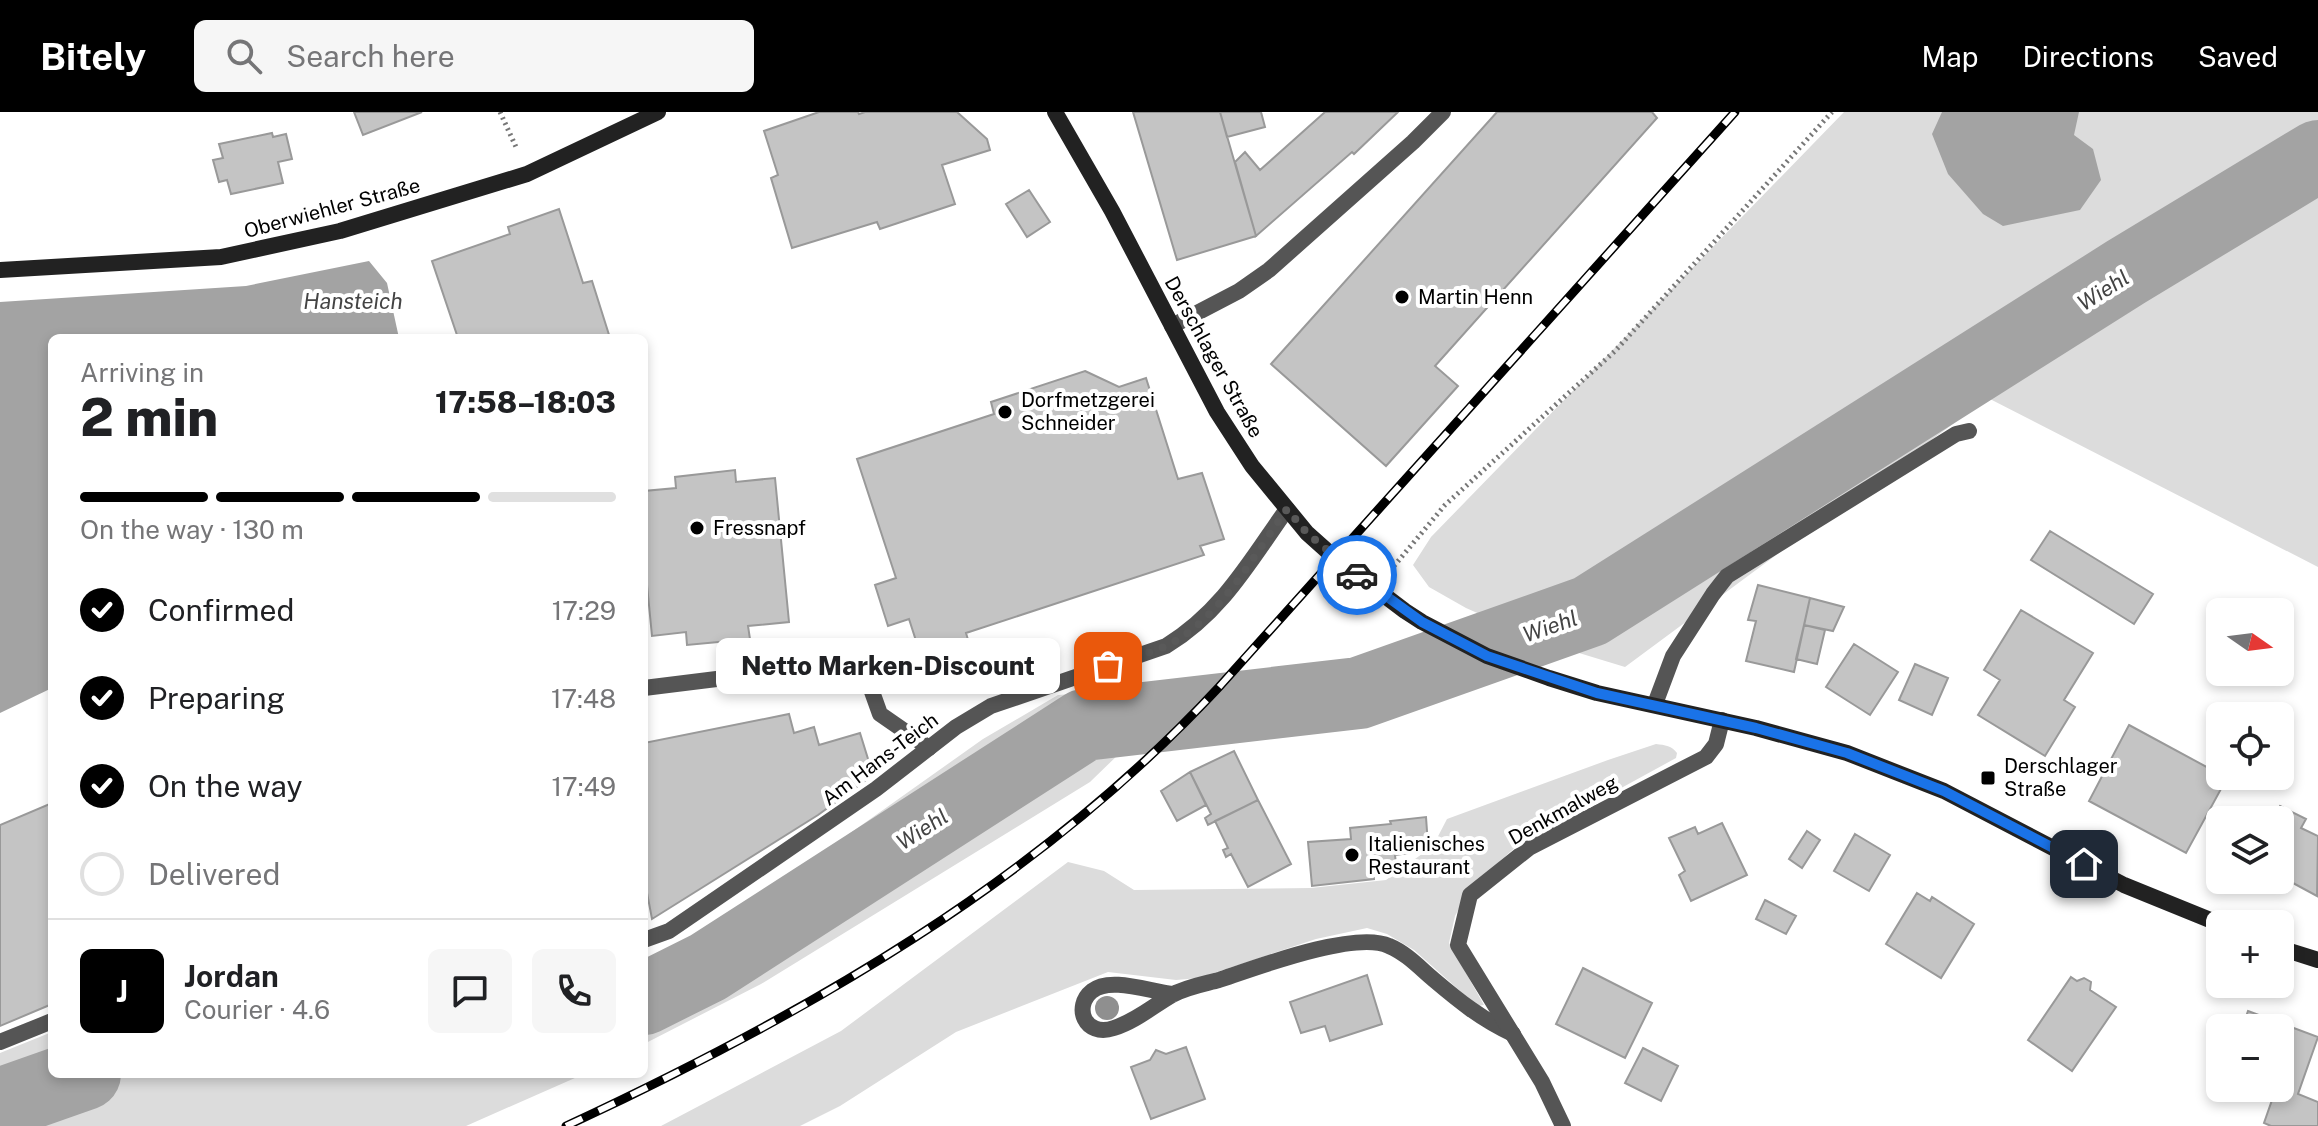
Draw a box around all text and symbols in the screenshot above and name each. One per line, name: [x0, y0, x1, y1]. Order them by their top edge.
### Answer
search box: [194, 20, 754, 92]
text: Bitely: [40, 34, 146, 79]
icon: search: [222, 34, 266, 78]
text: Search here: [286, 38, 455, 74]
text: Map: [1922, 40, 1978, 73]
text: Directions: [2022, 40, 2154, 73]
text: Saved: [2198, 40, 2278, 73]
street label: Oberwiehler Straße: [241, 173, 423, 243]
water label: Wiehl: [2072, 264, 2134, 316]
street label: Derschlager Straße: [1160, 272, 1268, 442]
place label: Martin Henn: [1418, 285, 1533, 309]
water label: Hansteich: [303, 288, 403, 314]
marker: Martin Henn: [1393, 288, 1411, 306]
text: Arriving in: [80, 357, 204, 388]
text: 17:58–18:03: [435, 384, 616, 420]
text: 2 min: [80, 387, 218, 448]
place label: Dorfmetzgerei Schneider: [1021, 388, 1155, 435]
marker: Dorfmetzgerei Schneider: [996, 403, 1014, 421]
text: On the way · 130 m: [80, 514, 304, 545]
place label: Fressnapf: [713, 516, 806, 540]
marker: Fressnapf: [688, 519, 706, 537]
courier: [1317, 535, 1397, 615]
icon: car: [1335, 553, 1379, 597]
icon: check: [80, 588, 124, 632]
text: Confirmed: [148, 592, 294, 628]
text: 17:29: [552, 595, 616, 626]
north arrow: [2206, 598, 2294, 686]
map controls: [2206, 598, 2294, 1102]
water label: Wiehl: [1519, 605, 1581, 647]
pin: [1074, 632, 1142, 700]
callout: Netto Marken-Discount: [716, 638, 1060, 694]
icon: bag: [1086, 644, 1130, 688]
text: Netto Marken-Discount: [741, 650, 1035, 681]
icon: check: [80, 676, 124, 720]
text: Preparing: [148, 680, 285, 716]
text: 17:48: [551, 683, 616, 714]
button: locate: [2206, 702, 2294, 790]
street label: Am Hans-Teich: [817, 708, 943, 810]
place label: Derschlager Straße: [2004, 754, 2118, 801]
icon: check: [80, 764, 124, 808]
text: On the way: [148, 768, 302, 804]
marker: Derschlager Straße: [1979, 769, 1997, 787]
street label: Denkmalweg: [1504, 770, 1622, 850]
text: 17:49: [552, 771, 616, 802]
water label: Wiehl: [891, 803, 953, 855]
button: layers: [2206, 806, 2294, 894]
pin: [2050, 830, 2118, 898]
place label: Italienisches Restaurant: [1368, 832, 1485, 879]
icon: home: [2062, 842, 2106, 886]
marker: Italienisches Restaurant: [1343, 846, 1361, 864]
text: Delivered: [148, 856, 280, 892]
button: +: [2206, 910, 2294, 998]
button: chat: [428, 949, 512, 1033]
button: phone: [532, 949, 616, 1033]
text: Jordan: [184, 958, 279, 994]
text: J: [116, 973, 128, 1009]
text: Courier · 4.6: [184, 994, 330, 1025]
button: −: [2206, 1014, 2294, 1102]

